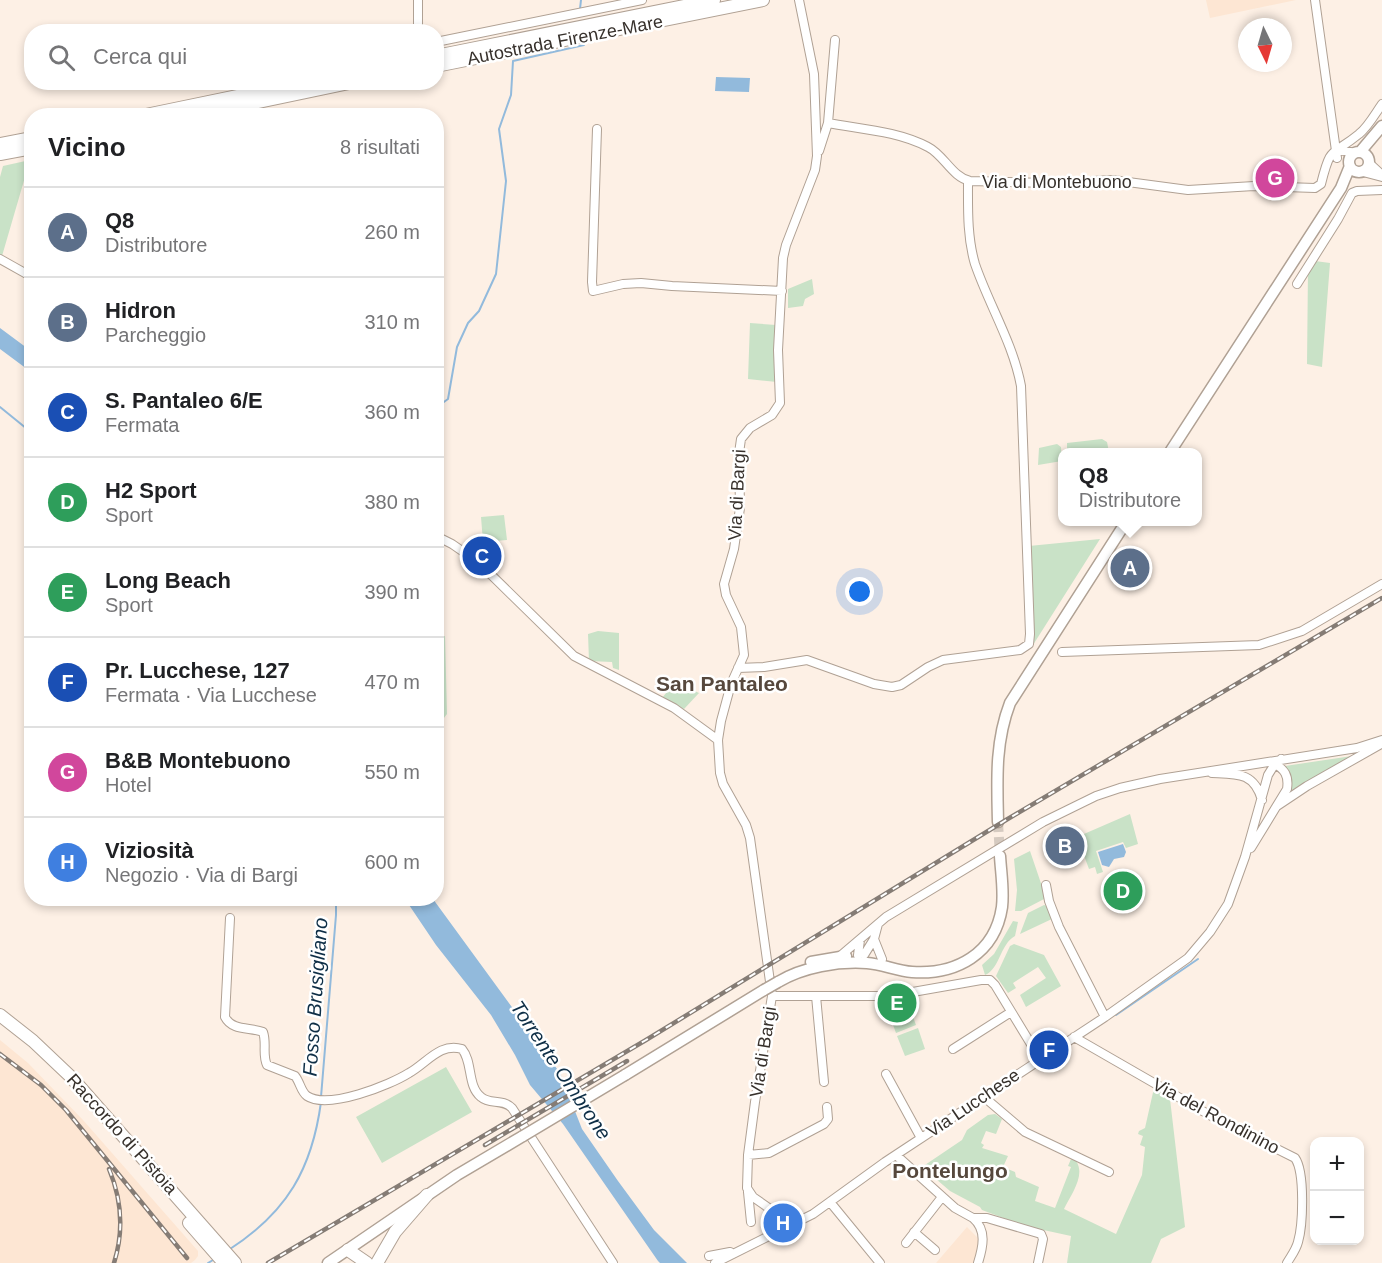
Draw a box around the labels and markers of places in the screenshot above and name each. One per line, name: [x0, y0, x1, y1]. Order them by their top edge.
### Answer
pin: G: [1256, 156, 1294, 201]
pin: C: [462, 534, 502, 578]
pin: A: [1110, 546, 1150, 590]
pin: B: [1046, 824, 1084, 868]
pin: D: [1104, 868, 1142, 914]
pin: E: [878, 980, 916, 1026]
pin: F: [1030, 1028, 1068, 1072]
pin: H: [764, 1200, 802, 1246]

